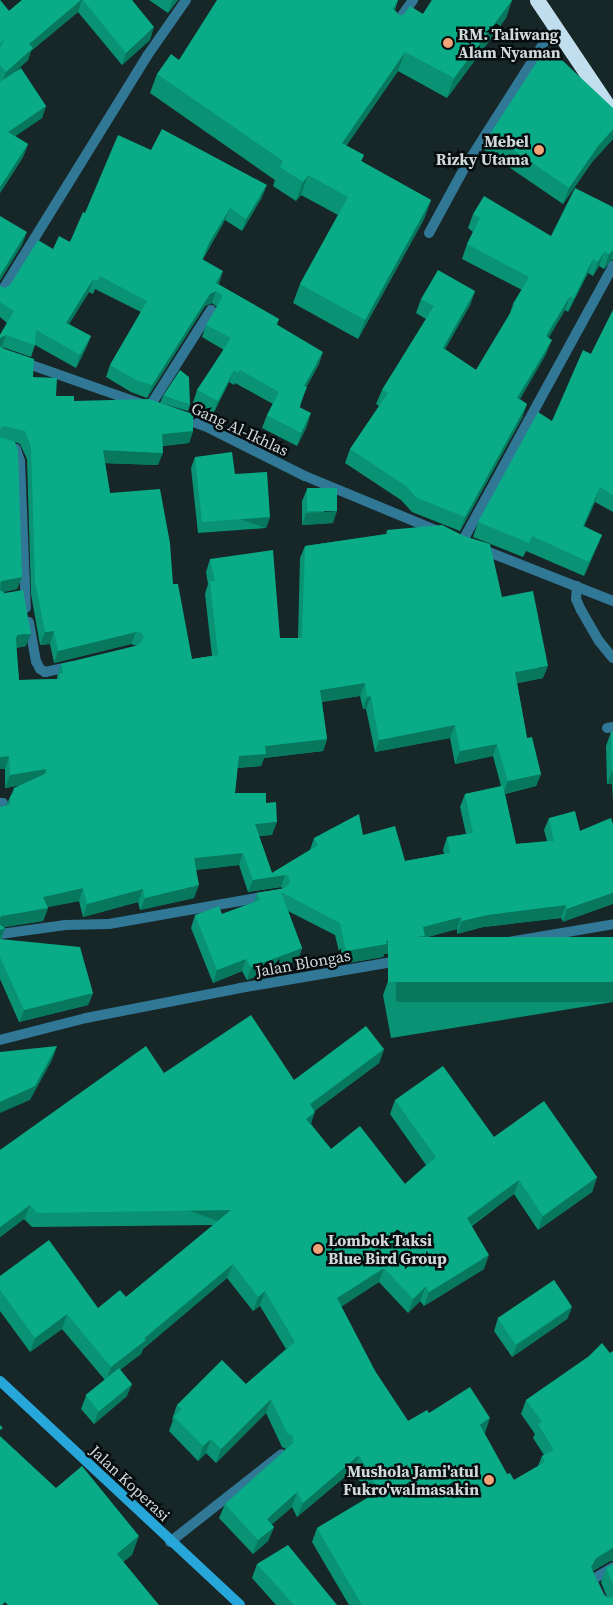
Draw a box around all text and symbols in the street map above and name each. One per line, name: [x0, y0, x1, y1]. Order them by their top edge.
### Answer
place label: RM. Taliwang Alam Nyaman: [458, 24, 561, 62]
marker: RM. Taliwang Alam Nyaman: [442, 37, 454, 49]
place label: Mebel Rizky Utama: [436, 131, 529, 169]
marker: Mebel Rizky Utama: [533, 144, 545, 156]
street label: Gang Al-Ikhlas: [188, 398, 292, 460]
street label: Jalan Blongas: [254, 945, 352, 981]
place label: Lombok Taksi Blue Bird Group: [328, 1230, 447, 1268]
marker: Lombok Taksi Blue Bird Group: [312, 1243, 324, 1255]
street label: Jalan Koperasi: [86, 1441, 174, 1525]
place label: Mushola Jami'atul Fukro'walmasakin: [343, 1461, 479, 1499]
marker: Mushola Jami'atul Fukro'walmasakin: [483, 1474, 495, 1486]

